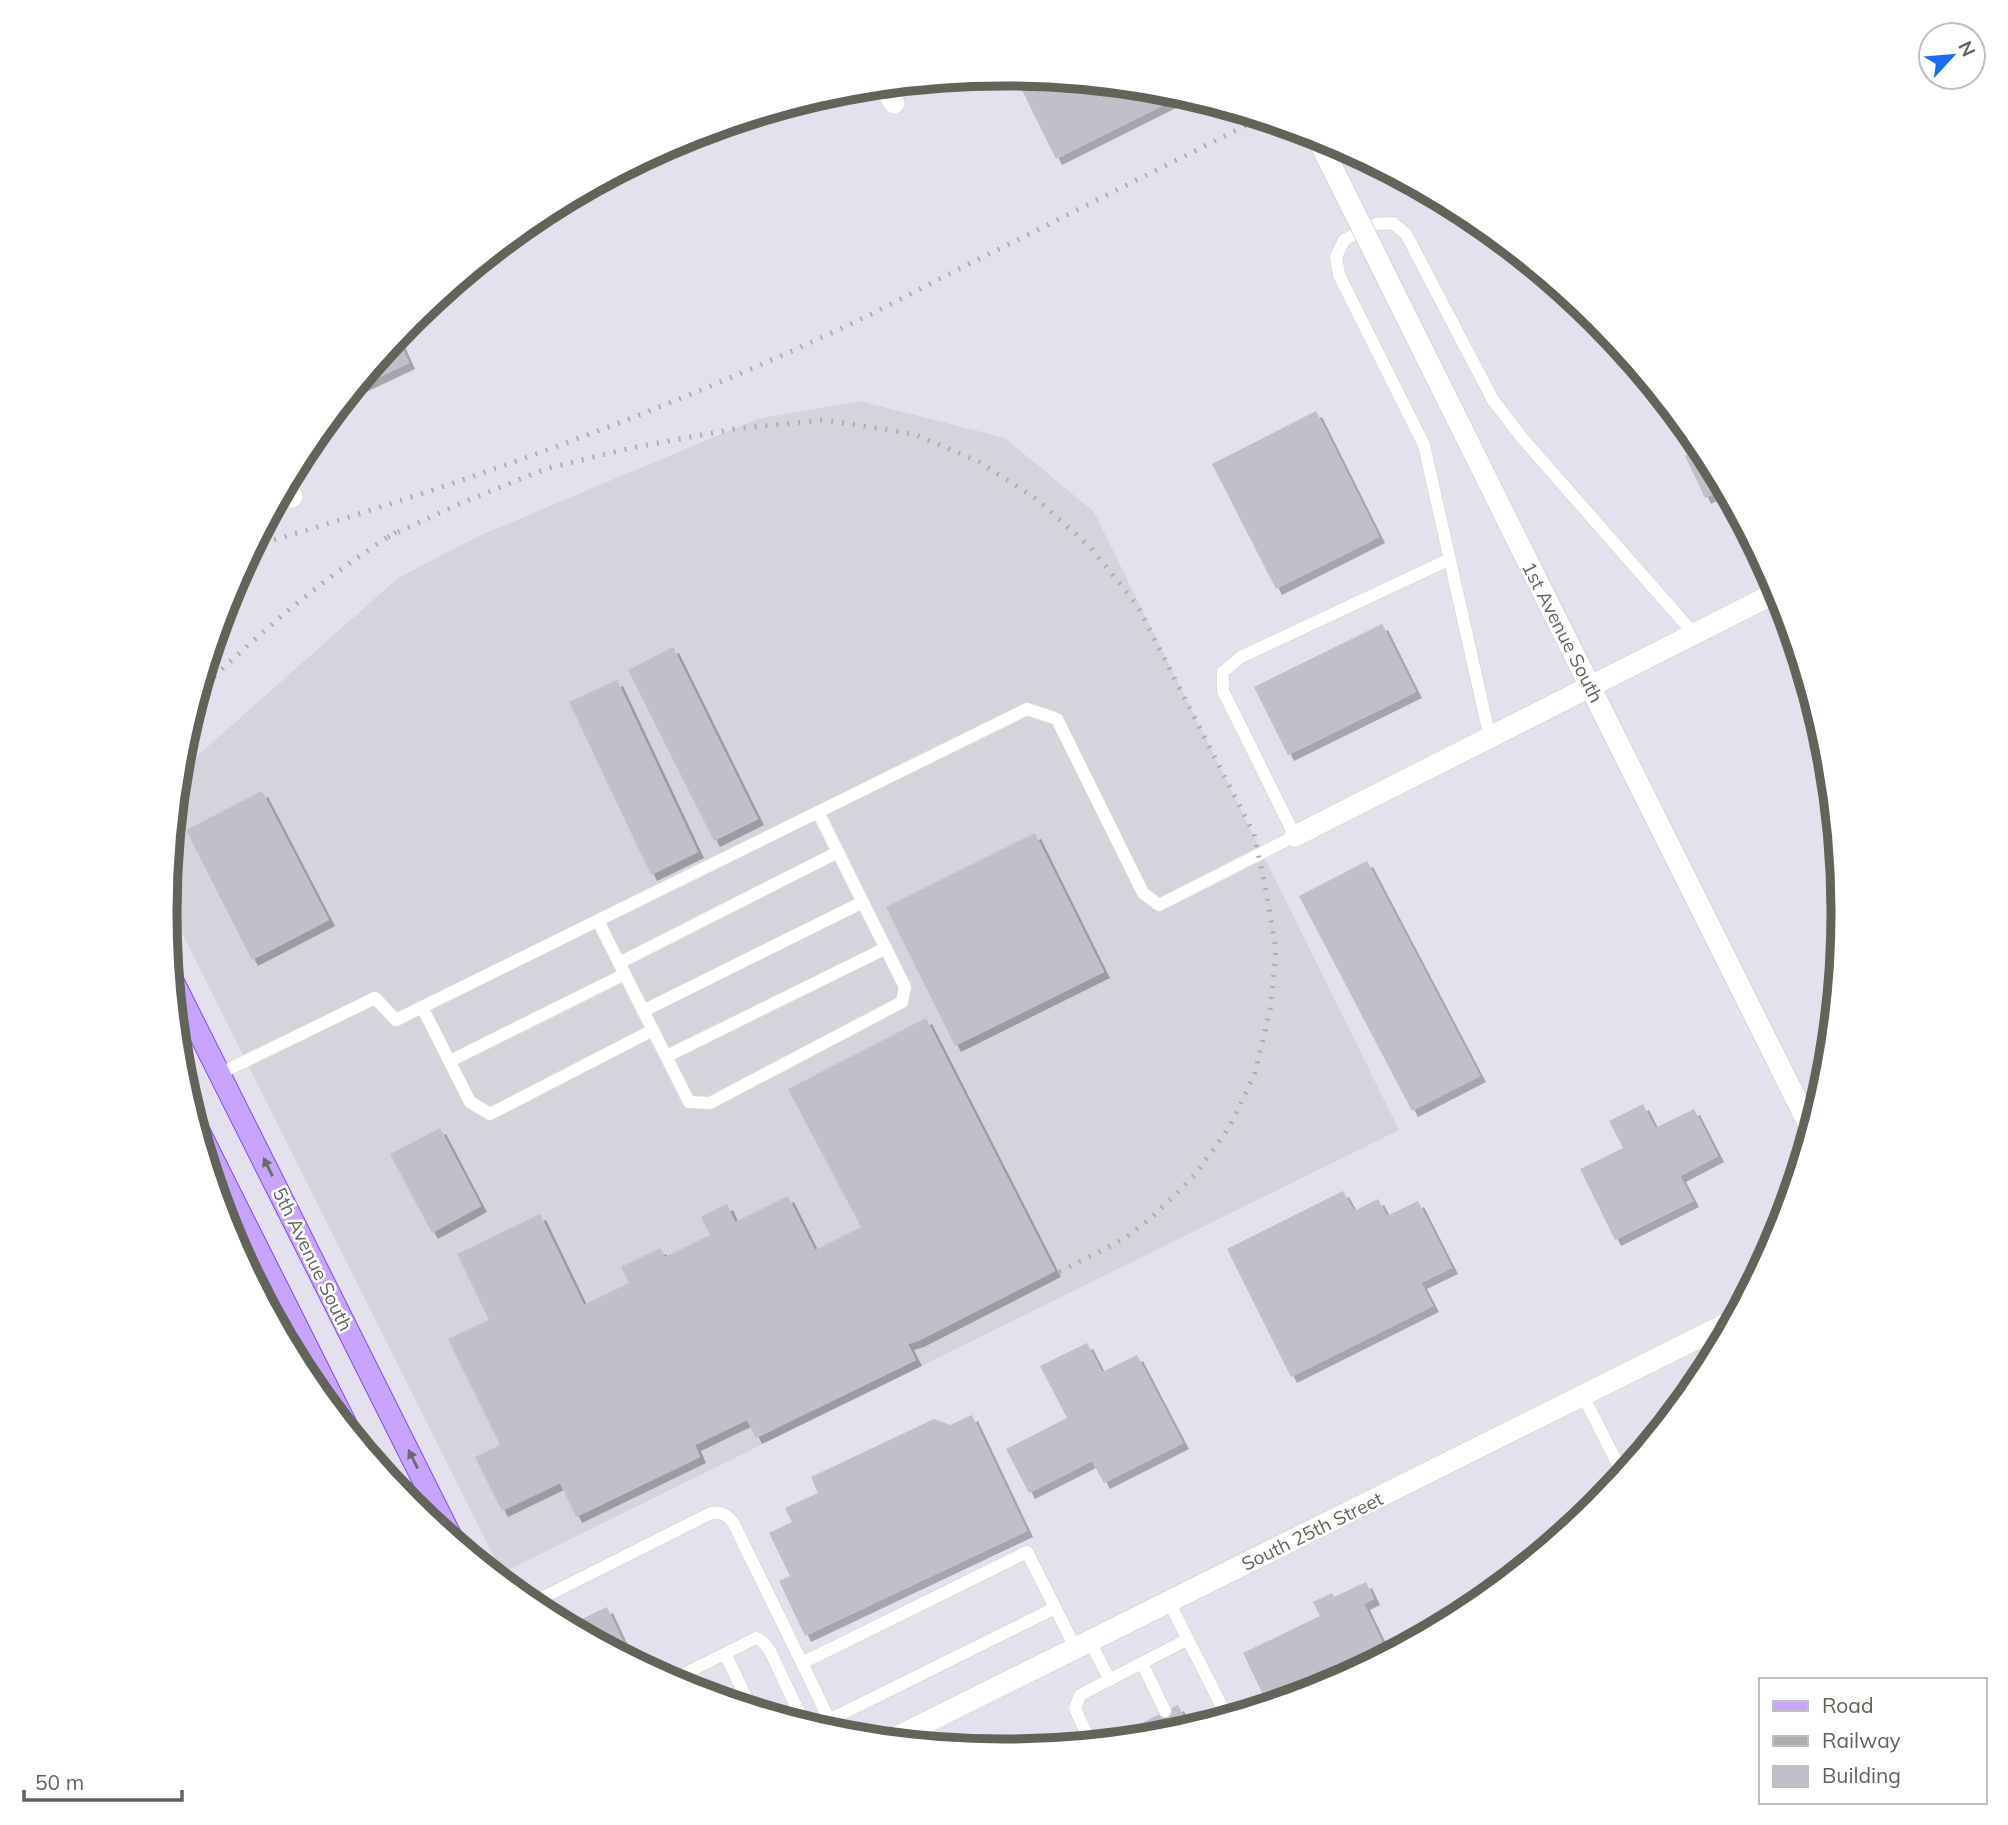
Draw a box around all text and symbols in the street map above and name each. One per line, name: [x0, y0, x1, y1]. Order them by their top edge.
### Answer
north arrow: [1917, 21, 1987, 91]
text: N: [1953, 37, 1981, 60]
street label: 1st Avenue South: [1517, 558, 1609, 706]
one-way arrow: [262, 1157, 273, 1177]
street label: 5th Avenue South: [268, 1183, 358, 1335]
one-way arrow: [407, 1449, 418, 1469]
street label: South 25th Street: [1237, 1486, 1387, 1576]
legend: [1759, 1678, 1987, 1804]
text: Road: [1822, 1692, 1873, 1718]
text: Railway: [1822, 1727, 1901, 1753]
scale bar: [24, 1758, 182, 1802]
text: Building: [1822, 1762, 1901, 1788]
text: 50 m: [35, 1769, 84, 1795]

